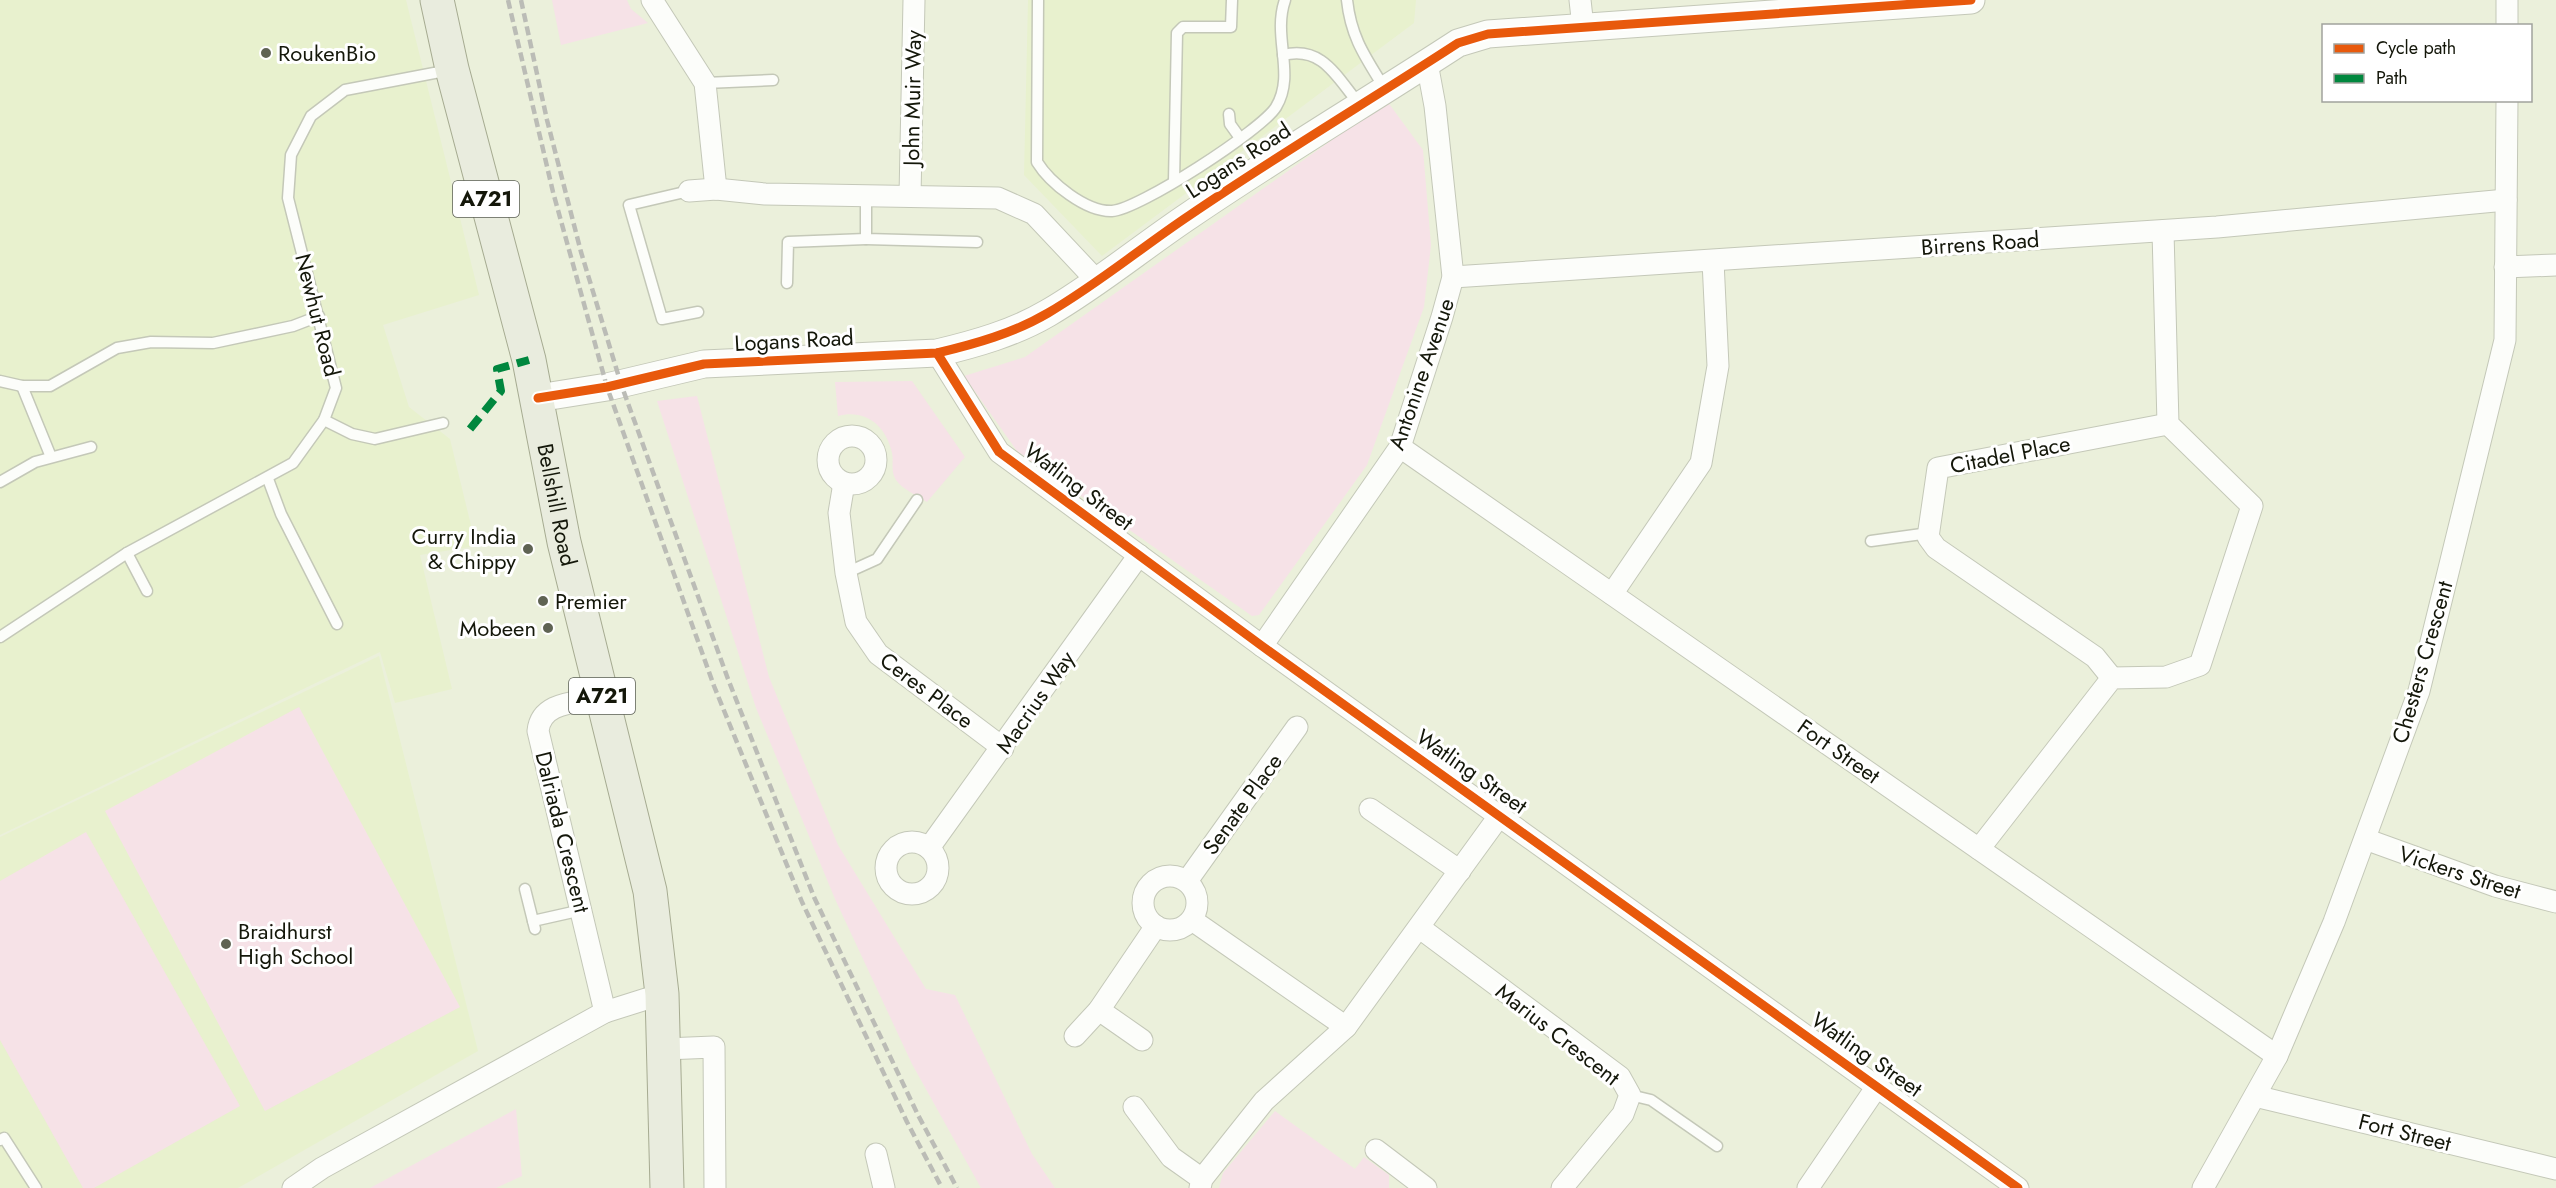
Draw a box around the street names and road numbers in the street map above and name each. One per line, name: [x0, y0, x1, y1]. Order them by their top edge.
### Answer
street label: John Muir Way: [895, 29, 929, 169]
street label: Logans Road: [1179, 114, 1297, 206]
road number: A721: [453, 181, 519, 217]
street label: Birrens Road: [1920, 223, 2040, 263]
street label: Newhut Road: [287, 250, 349, 380]
street label: Antonine Avenue: [1380, 294, 1462, 454]
street label: Logans Road: [733, 321, 855, 359]
street label: Citadel Place: [1947, 427, 2073, 481]
street label: Watling Street: [1018, 434, 1141, 538]
street label: Bellshill Road: [529, 441, 585, 569]
street label: Chesters Crescent: [2384, 576, 2461, 747]
street label: Ceres Place: [873, 644, 981, 736]
street label: Macrius Way: [988, 644, 1082, 760]
road number: A721: [569, 678, 635, 714]
street label: Fort Street: [1791, 711, 1887, 792]
street label: Watling Street: [1410, 721, 1535, 822]
street label: Senate Place: [1194, 747, 1290, 861]
street label: Dalriada Crescent: [527, 748, 599, 917]
street label: Vickers Street: [2395, 837, 2526, 907]
street label: Marius Crescent: [1489, 975, 1627, 1093]
street label: Watling Street: [1805, 1004, 1930, 1105]
street label: Fort Street: [2355, 1105, 2455, 1159]

